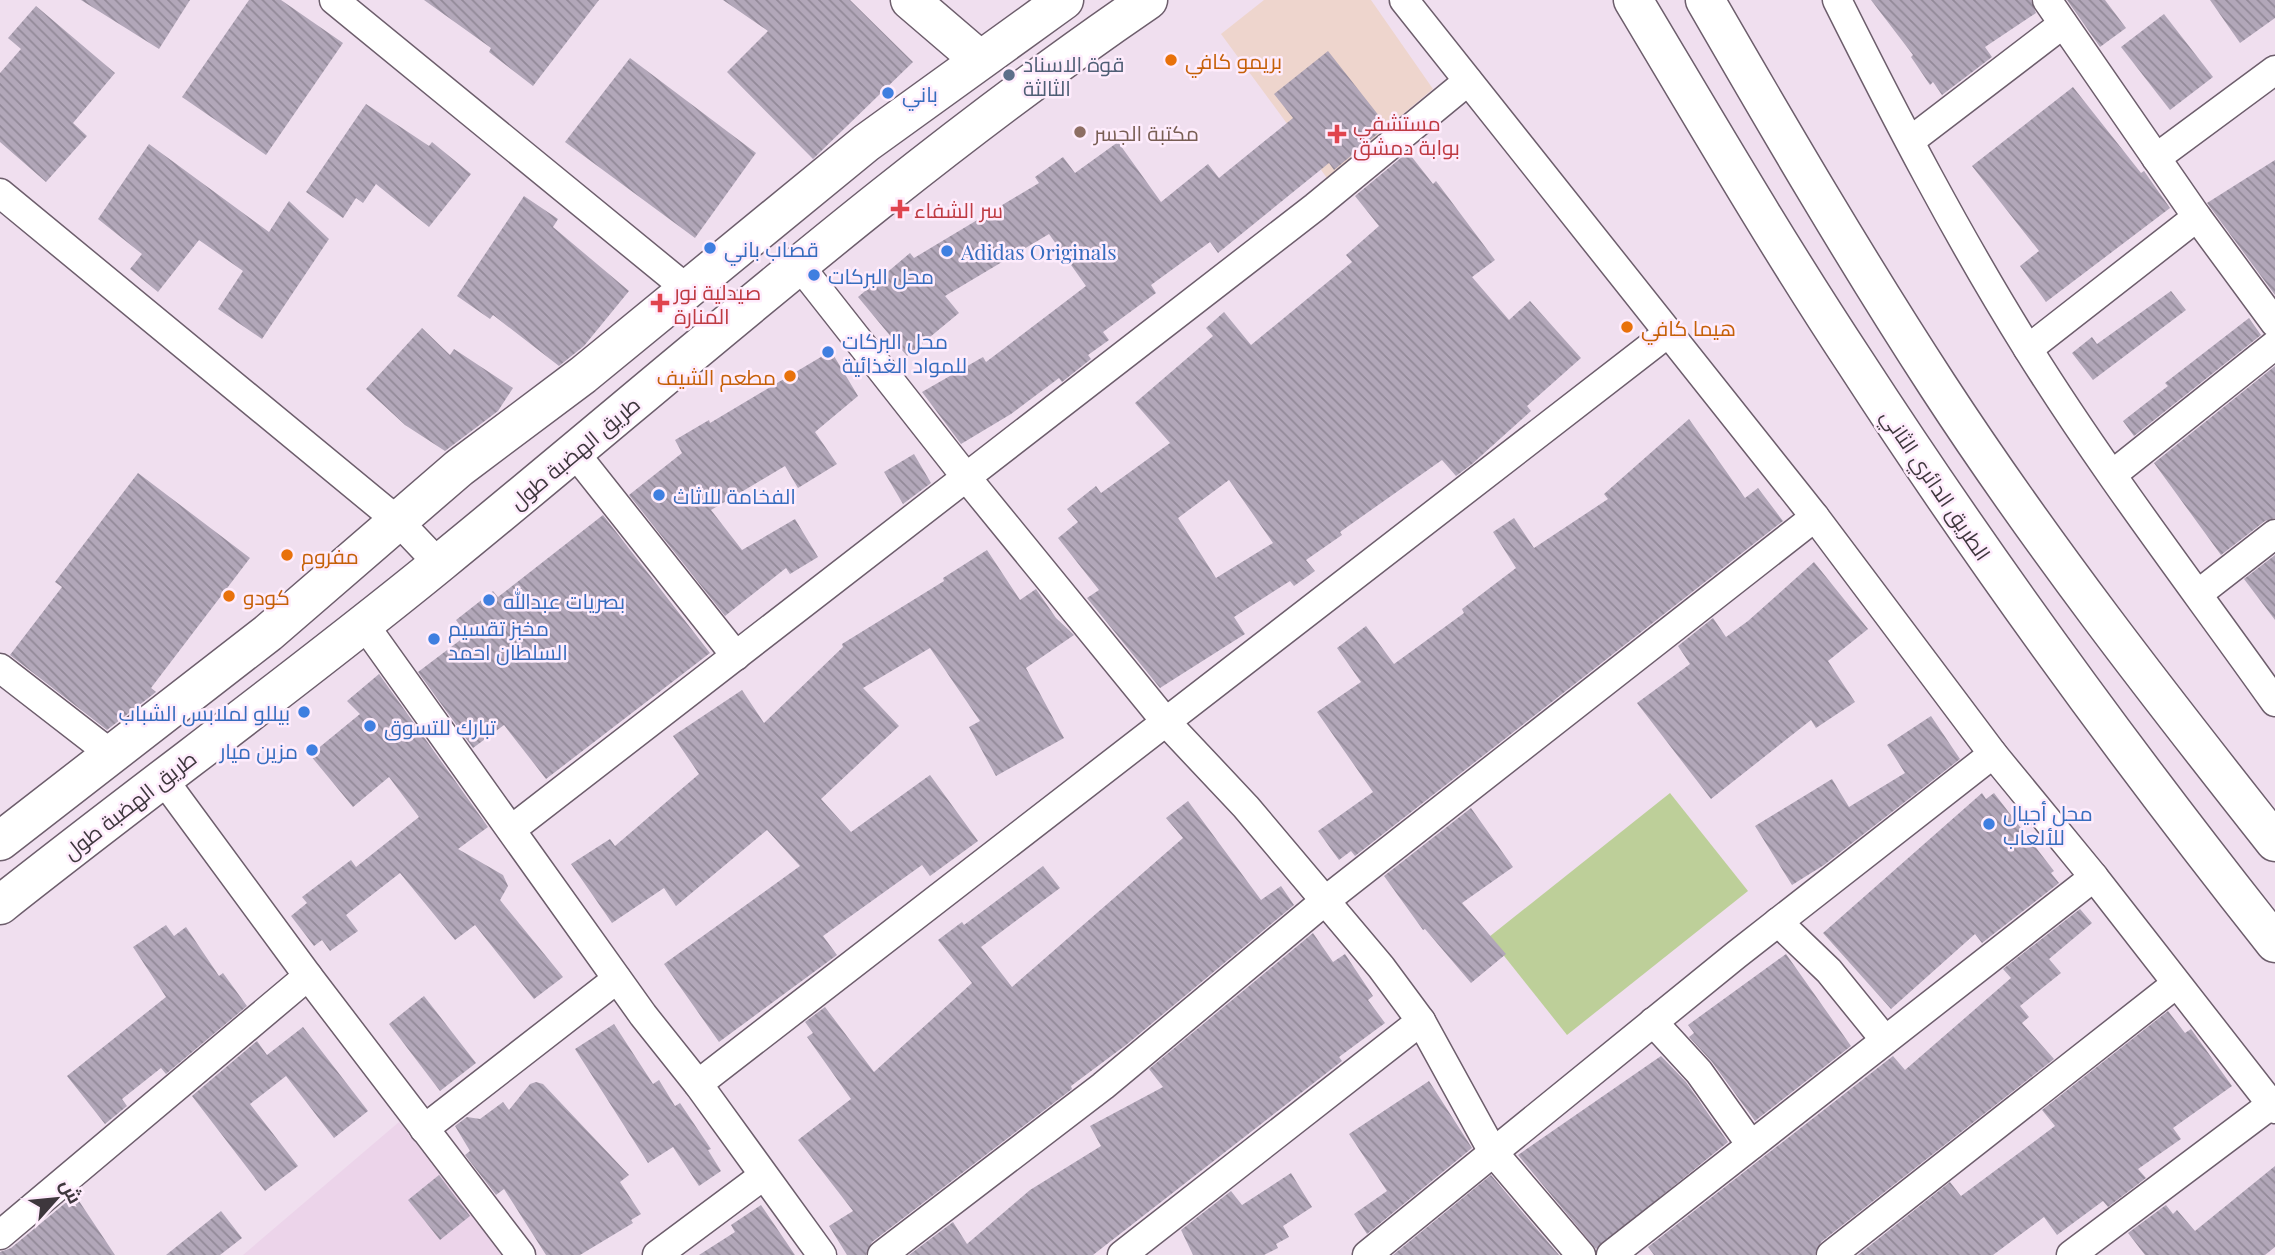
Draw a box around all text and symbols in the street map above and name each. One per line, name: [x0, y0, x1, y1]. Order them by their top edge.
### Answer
place label: بريمو كافي: [1185, 46, 1282, 78]
place label: قوة الاسناد الثالثة: [1023, 49, 1124, 101]
marker: بريمو كافي: [1163, 52, 1179, 68]
marker: قوة الاسناد الثالثة: [1001, 67, 1017, 83]
place label: باني: [902, 79, 938, 111]
marker: باني: [880, 85, 896, 101]
place label: مستشفي بوابة دمشق: [1353, 108, 1460, 161]
place label: مكتبة الجسر: [1093, 118, 1199, 146]
marker: مكتبة الجسر: [1072, 124, 1088, 140]
marker: مستشفي بوابة دمشق: [1327, 124, 1347, 144]
place label: سر الشفاء: [914, 195, 1003, 223]
marker: سر الشفاء: [892, 201, 908, 217]
place label: قصاب باني: [724, 234, 819, 266]
place label: Adidas Originals: [960, 237, 1117, 265]
marker: قصاب باني: [702, 240, 718, 256]
marker: Adidas Originals: [939, 243, 955, 259]
place label: محل البركات: [828, 261, 934, 290]
marker: محل البركات: [806, 267, 822, 283]
place label: صيدلية نور المنارة: [673, 277, 761, 329]
marker: صيدلية نور المنارة: [652, 295, 668, 311]
place label: هيما كافي: [1641, 313, 1736, 345]
marker: هيما كافي: [1619, 319, 1635, 335]
place label: محل البركات للمواد الغذائية: [842, 326, 967, 378]
marker: محل البركات للمواد الغذائية: [820, 344, 836, 360]
place label: مطعم الشيف: [657, 362, 776, 392]
marker: مطعم الشيف: [782, 368, 798, 384]
street label: طريق الهضبة طول: [503, 389, 646, 515]
street label: الطريق الدائري الثاني: [1873, 403, 1998, 567]
place label: الفخامة للاثاث: [673, 481, 796, 509]
marker: الفخامة للاثاث: [651, 487, 667, 503]
place label: مفروم: [301, 541, 359, 571]
marker: مفروم: [279, 547, 295, 563]
place label: كودو: [243, 582, 290, 610]
place label: بصريات عبدالله: [503, 586, 625, 614]
marker: كودو: [221, 588, 237, 604]
marker: بصريات عبدالله: [481, 592, 497, 608]
place label: مخبز تقسيم السلطان احمد: [448, 613, 568, 666]
marker: مخبز تقسيم السلطان احمد: [426, 631, 442, 647]
place label: بيللو لملابس الشباب: [118, 698, 290, 727]
marker: بيللو لملابس الشباب: [296, 704, 312, 720]
place label: تبارك للتسوق: [384, 712, 496, 741]
marker: تبارك للتسوق: [362, 718, 378, 734]
place label: مزين ميار: [219, 736, 298, 765]
marker: مزين ميار: [304, 742, 320, 758]
street label: طريق الهضبة طول: [57, 743, 202, 866]
place label: محل أجيال للألعاب: [2003, 798, 2093, 850]
marker: محل أجيال للألعاب: [1981, 816, 1997, 832]
north arrow: [21, 1164, 91, 1234]
text: ش: [55, 1174, 89, 1208]

